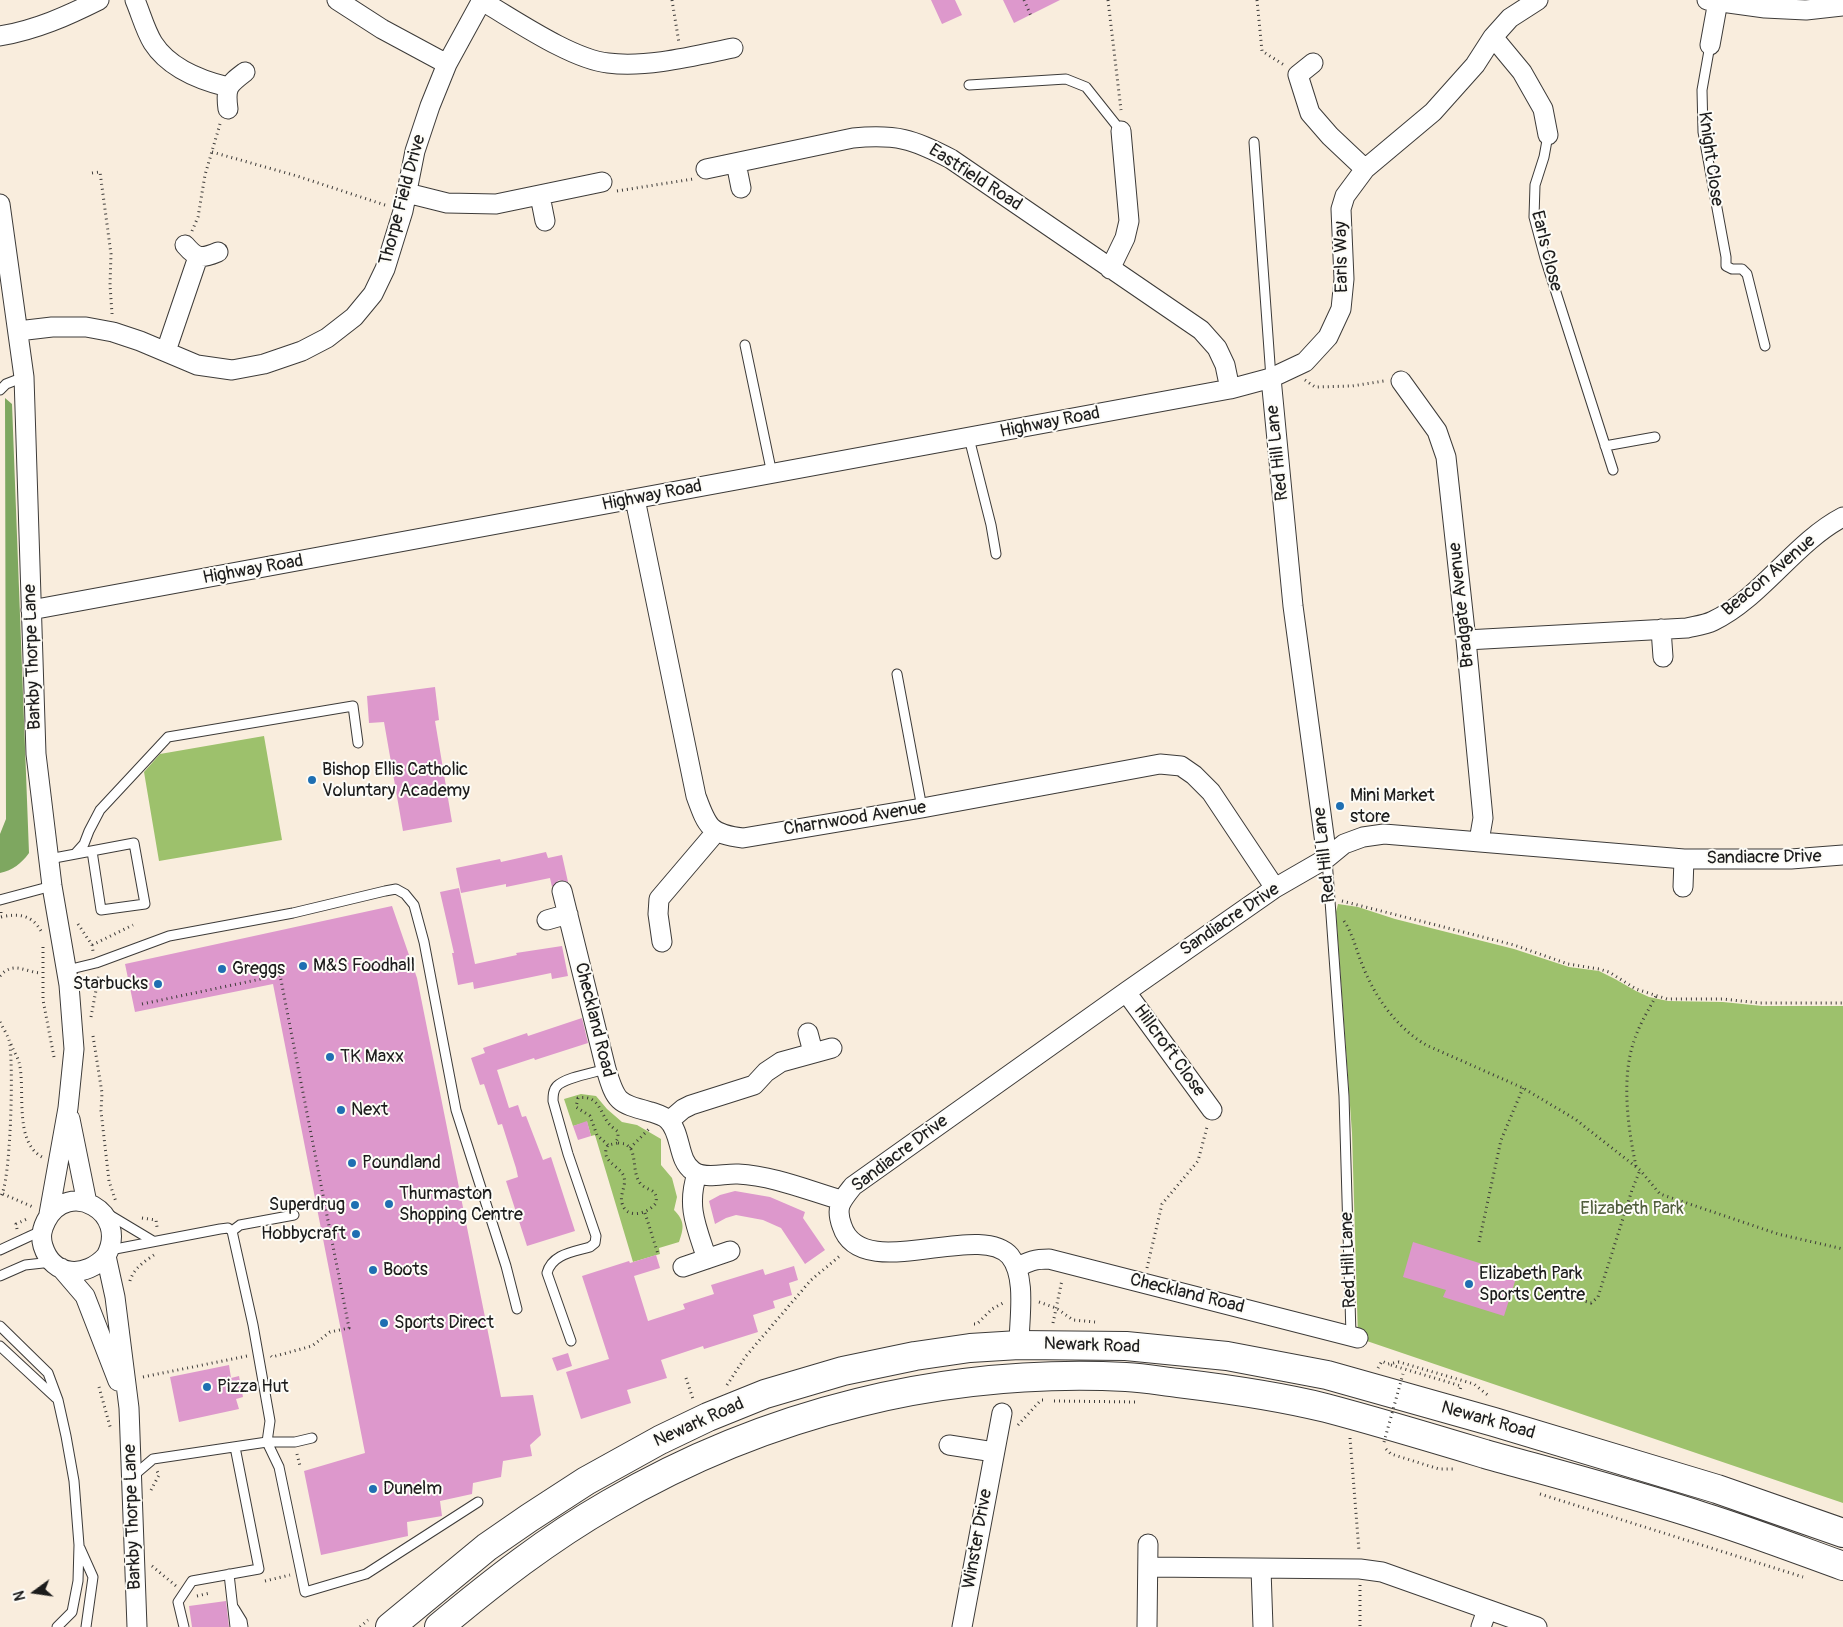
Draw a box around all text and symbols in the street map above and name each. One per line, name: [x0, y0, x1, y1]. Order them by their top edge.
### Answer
street label: Knight Close: [1693, 110, 1727, 208]
street label: Thorpe Field Drive: [375, 132, 431, 268]
street label: Eastfield Road: [924, 140, 1026, 216]
street label: Earls Close: [1526, 208, 1566, 294]
street label: Earls Way: [1331, 221, 1353, 293]
street label: Highway Road: [998, 403, 1102, 443]
street label: Red Hill Lane: [1262, 404, 1294, 502]
street label: Highway Road: [600, 476, 704, 516]
street label: Beacon Avenue: [1718, 531, 1820, 621]
street label: Bradgate Avenue: [1445, 541, 1479, 669]
street label: Highway Road: [201, 551, 305, 589]
street label: Barkby Thorpe Lane: [20, 584, 46, 730]
place label: Bishop Ellis Catholic Voluntary Academy: [322, 759, 470, 802]
marker: Bishop Ellis Catholic Voluntary Academy: [306, 774, 318, 786]
place label: Mini Market store: [1350, 785, 1435, 828]
street label: Charnwood Avenue: [782, 797, 928, 841]
marker: Mini Market store: [1334, 800, 1346, 812]
street label: Red Hill Lane: [1309, 806, 1341, 904]
street label: Sandiacre Drive: [1706, 846, 1822, 870]
street label: Sandiacre Drive: [1176, 879, 1284, 961]
place label: M&S Foodhall: [313, 955, 415, 977]
place label: Greggs: [232, 958, 285, 980]
marker: M&S Foodhall: [297, 960, 309, 972]
street label: Checkland Road: [569, 960, 619, 1080]
marker: Greggs: [216, 963, 228, 975]
place label: Starbucks: [73, 973, 148, 995]
marker: Starbucks: [152, 978, 164, 990]
street label: Hillcroft Close: [1128, 1001, 1210, 1101]
place label: TK Maxx: [340, 1046, 404, 1068]
marker: TK Maxx: [324, 1051, 336, 1063]
place label: Next: [351, 1099, 388, 1121]
marker: Next: [335, 1104, 347, 1116]
street label: Sandiacre Drive: [847, 1111, 953, 1197]
place label: Poundland: [362, 1152, 441, 1174]
marker: Poundland: [346, 1157, 358, 1169]
place label: Thurmaston Shopping Centre: [399, 1183, 523, 1226]
place label: Superdrug: [269, 1194, 345, 1216]
marker: Thurmaston Shopping Centre: [383, 1198, 395, 1210]
park label: Elizabeth Park: [1580, 1198, 1684, 1220]
marker: Superdrug: [349, 1199, 361, 1211]
street label: Red Hill Lane: [1337, 1212, 1361, 1308]
place label: Hobbycraft: [261, 1223, 346, 1245]
marker: Hobbycraft: [350, 1228, 362, 1240]
place label: Boots: [383, 1259, 428, 1281]
place label: Elizabeth Park Sports Centre: [1479, 1263, 1585, 1306]
marker: Boots: [367, 1264, 379, 1276]
street label: Checkland Road: [1127, 1269, 1247, 1319]
marker: Elizabeth Park Sports Centre: [1463, 1278, 1475, 1290]
place label: Sports Direct: [394, 1312, 494, 1334]
marker: Sports Direct: [378, 1317, 390, 1329]
street label: Newark Road: [1043, 1334, 1141, 1358]
place label: Pizza Hut: [217, 1376, 289, 1398]
marker: Pizza Hut: [201, 1381, 213, 1393]
street label: Newark Road: [650, 1393, 748, 1453]
street label: Newark Road: [1439, 1397, 1537, 1445]
street label: Barkby Thorpe Lane: [120, 1444, 146, 1590]
place label: Dunelm: [383, 1478, 442, 1500]
marker: Dunelm: [367, 1483, 379, 1495]
street label: Winster Drive: [959, 1487, 997, 1591]
north arrow: [10, 1567, 60, 1617]
text: N: [11, 1589, 29, 1602]

